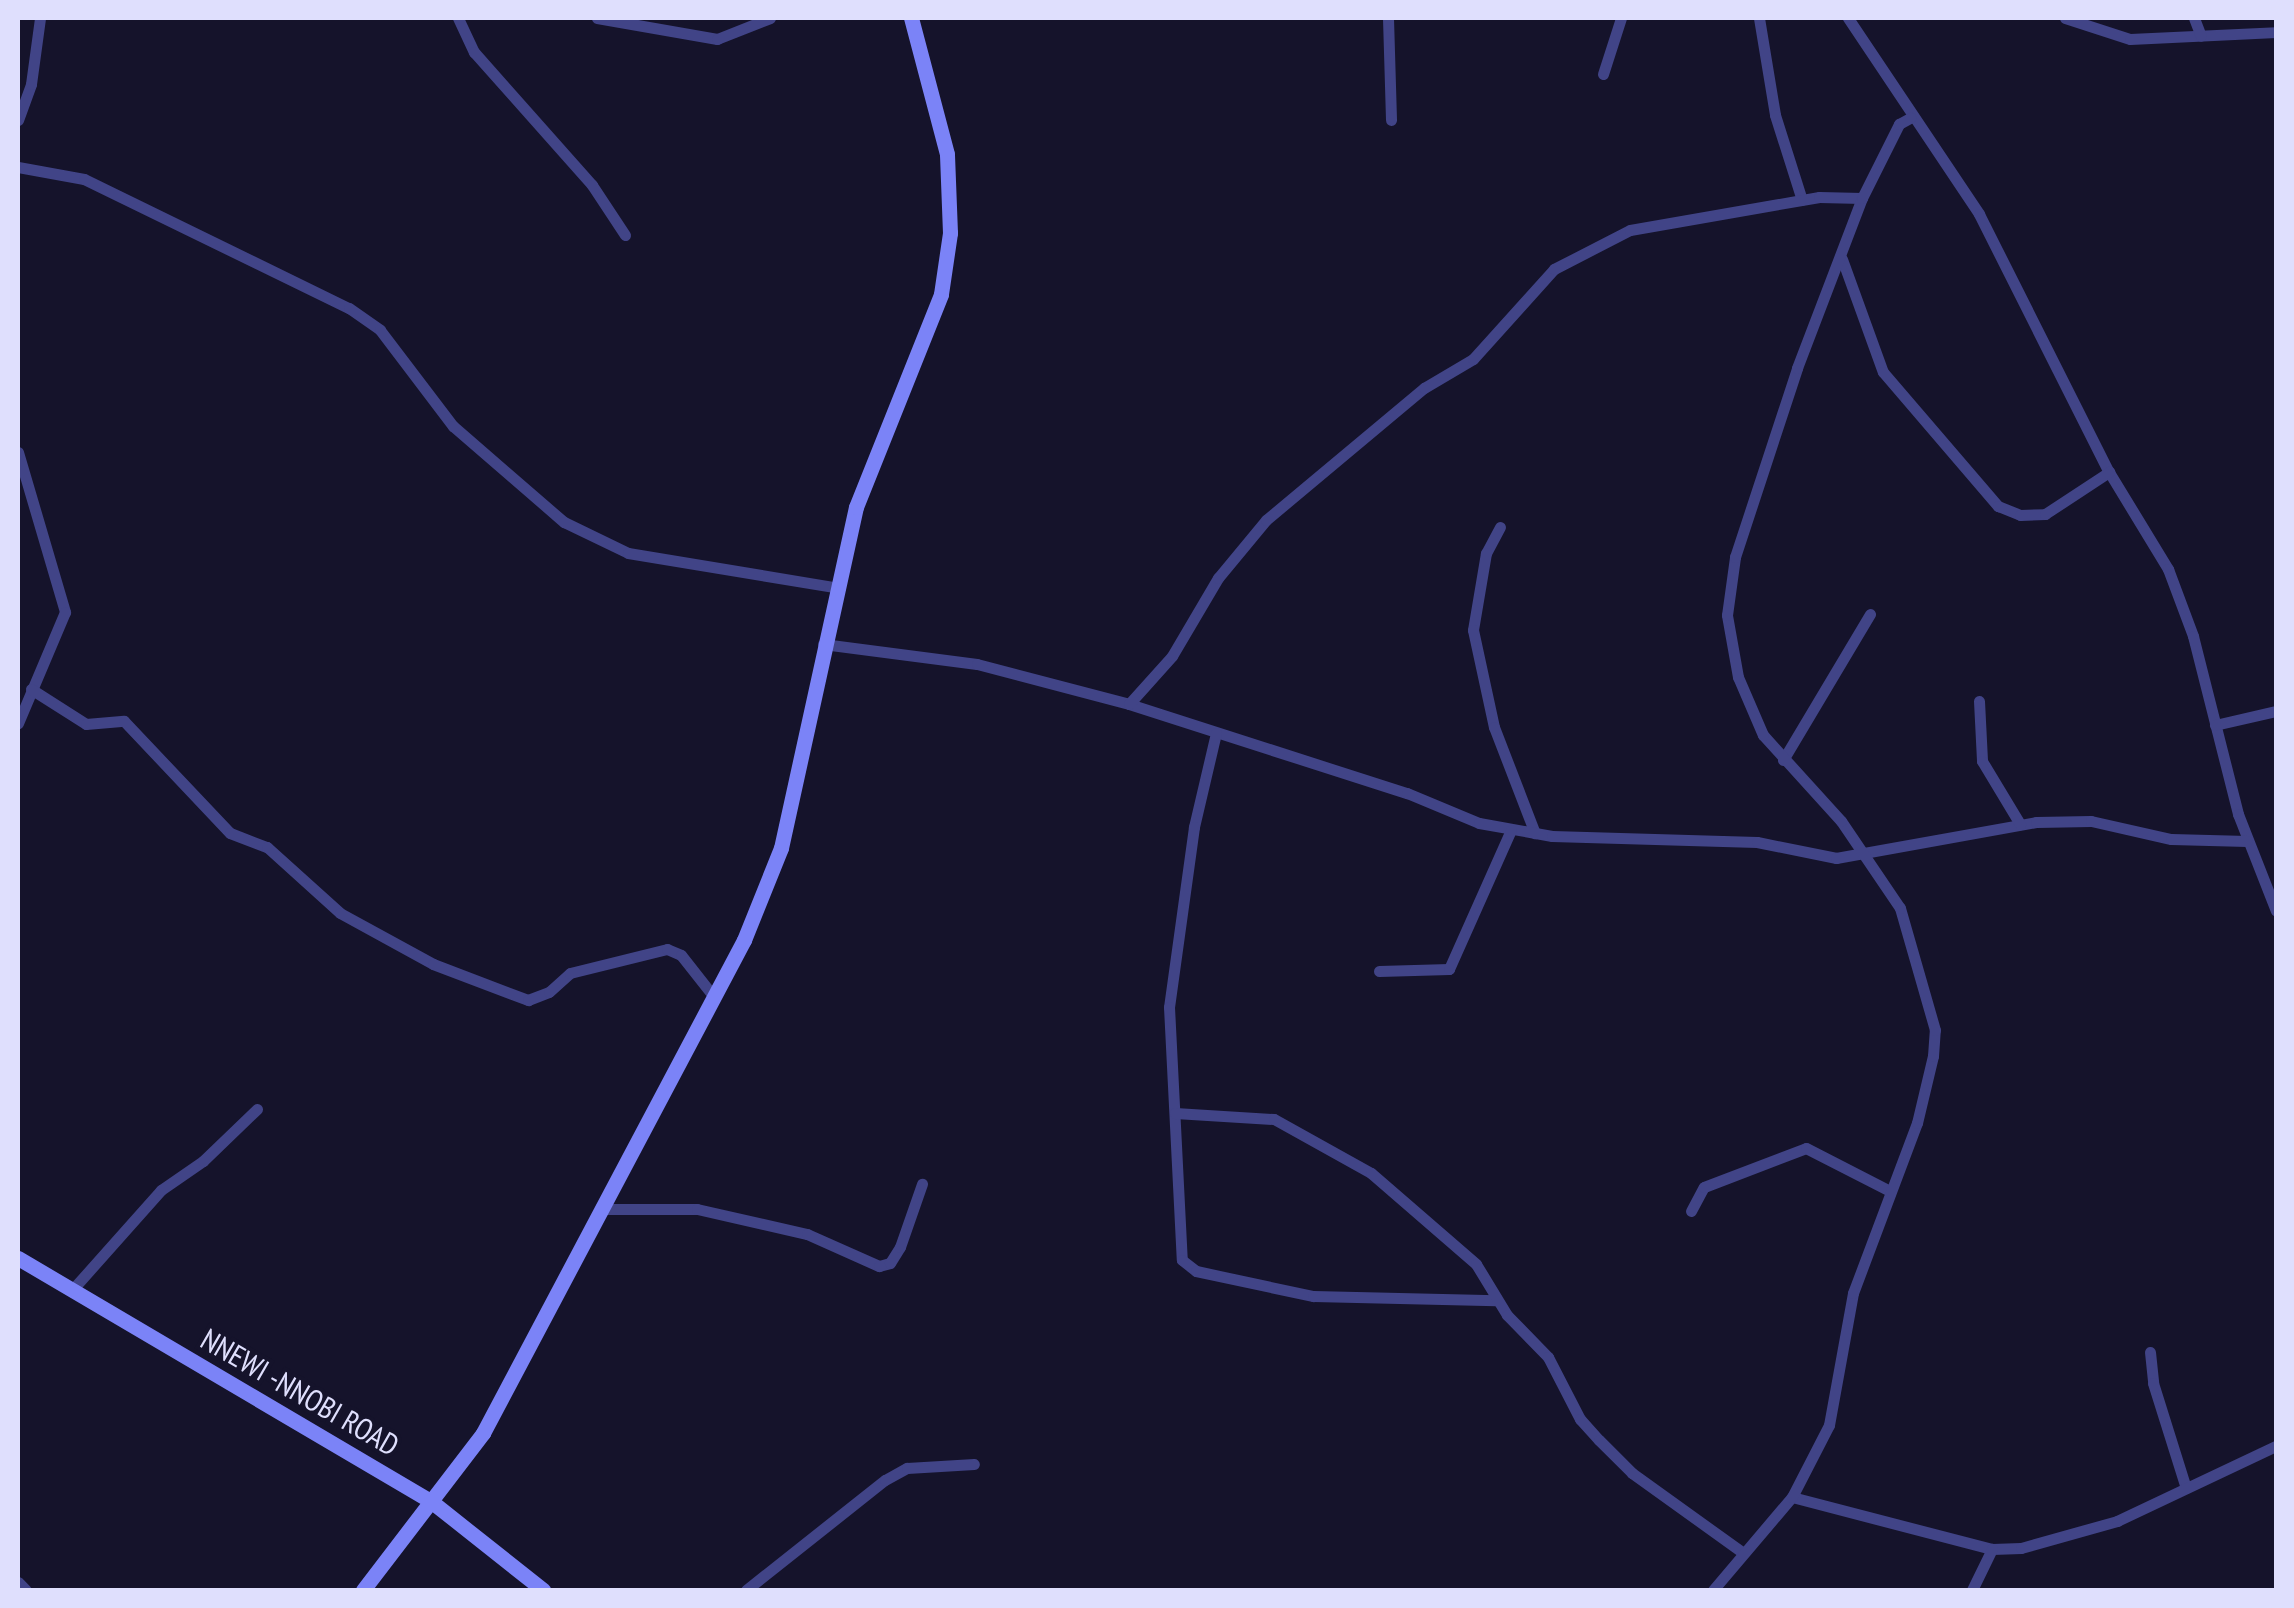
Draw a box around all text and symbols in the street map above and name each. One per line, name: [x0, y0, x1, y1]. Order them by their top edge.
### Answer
street label: NNEWI -NNOBI ROAD: [194, 1321, 406, 1463]

